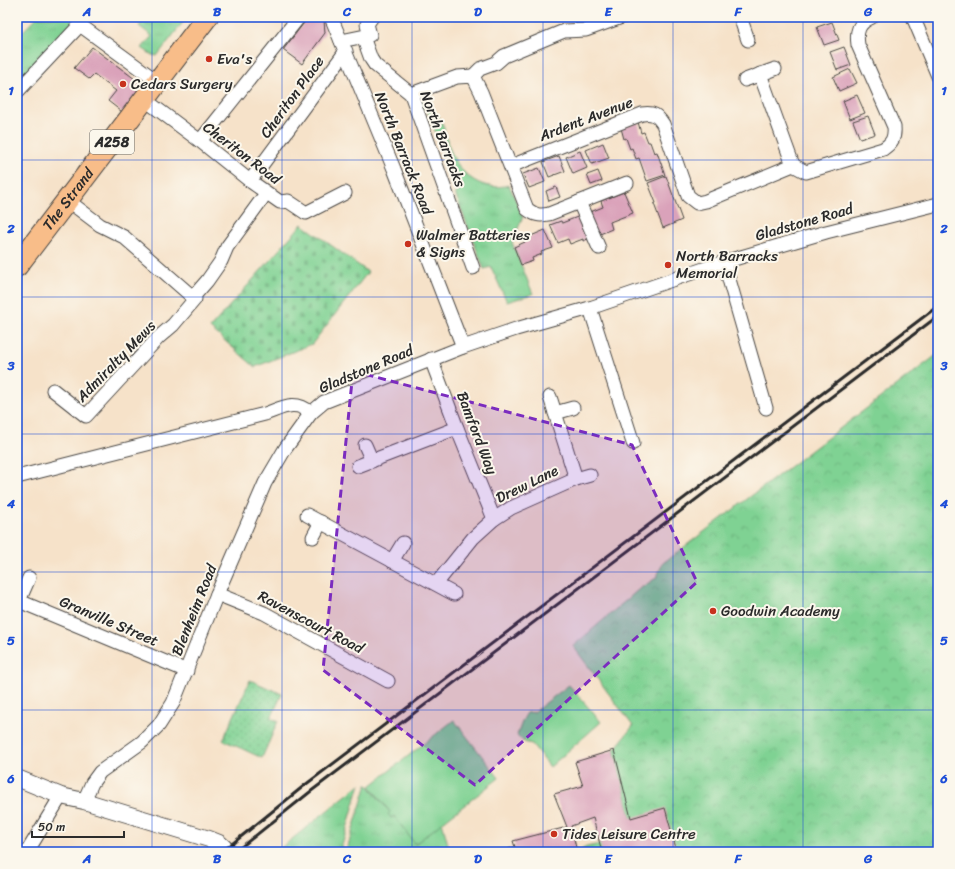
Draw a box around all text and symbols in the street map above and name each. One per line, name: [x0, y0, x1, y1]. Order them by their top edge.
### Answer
text: A: [82, 0, 91, 23]
text: B: [213, 0, 222, 23]
text: C: [342, 0, 352, 23]
text: D: [474, 0, 482, 23]
text: E: [604, 0, 613, 23]
text: F: [733, 0, 742, 23]
text: G: [863, 0, 873, 23]
place label: Eva's: [217, 46, 252, 72]
street label: Cheriton Place: [253, 50, 331, 144]
marker: Eva's: [204, 54, 214, 64]
place label: Cedars Surgery: [131, 71, 233, 97]
text: 1: [8, 79, 14, 102]
marker: Cedars Surgery: [118, 79, 128, 89]
text: 1: [941, 79, 947, 102]
street label: North Barrack Road: [367, 87, 441, 220]
street label: North Barracks: [413, 87, 473, 191]
street label: Ardent Avenue: [534, 89, 637, 149]
street label: Cheriton Road: [197, 115, 288, 192]
road number: A258: [90, 130, 134, 154]
street label: The Strand: [35, 161, 101, 236]
street label: Gladstone Road: [752, 195, 857, 248]
text: 2: [6, 217, 15, 240]
text: 2: [939, 217, 948, 240]
place label: Walmer Batteries & Signs: [416, 222, 530, 265]
marker: Walmer Batteries & Signs: [403, 239, 413, 249]
place label: North Barracks Memorial: [676, 243, 778, 286]
marker: North Barracks Memorial: [663, 260, 673, 270]
street label: Admiralty Mews: [69, 314, 162, 409]
street label: Gladstone Road: [315, 337, 418, 401]
text: 3: [6, 354, 15, 377]
text: 3: [939, 354, 948, 377]
street label: Bamford Way: [449, 388, 505, 479]
street label: Drew Lane: [491, 458, 563, 510]
text: 4: [6, 492, 16, 515]
text: 4: [939, 492, 949, 515]
street label: Blenheim Road: [164, 559, 225, 660]
street label: Ravenscourt Road: [253, 583, 370, 661]
street label: Granville Street: [55, 588, 163, 654]
place label: Goodwin Academy: [721, 598, 840, 624]
marker: Goodwin Academy: [708, 606, 718, 616]
text: 5: [7, 629, 15, 652]
text: 5: [940, 629, 948, 652]
text: 6: [6, 767, 15, 790]
text: 6: [939, 767, 948, 790]
scale bar: [32, 813, 124, 839]
text: 50 m: [38, 816, 65, 838]
place label: Tides Leisure Centre: [562, 821, 696, 847]
marker: Tides Leisure Centre: [549, 829, 559, 839]
text: A: [82, 847, 91, 869]
text: B: [213, 847, 222, 869]
text: C: [342, 847, 352, 869]
text: D: [474, 847, 482, 869]
text: E: [604, 847, 613, 869]
text: F: [733, 847, 742, 869]
text: G: [863, 847, 873, 869]

